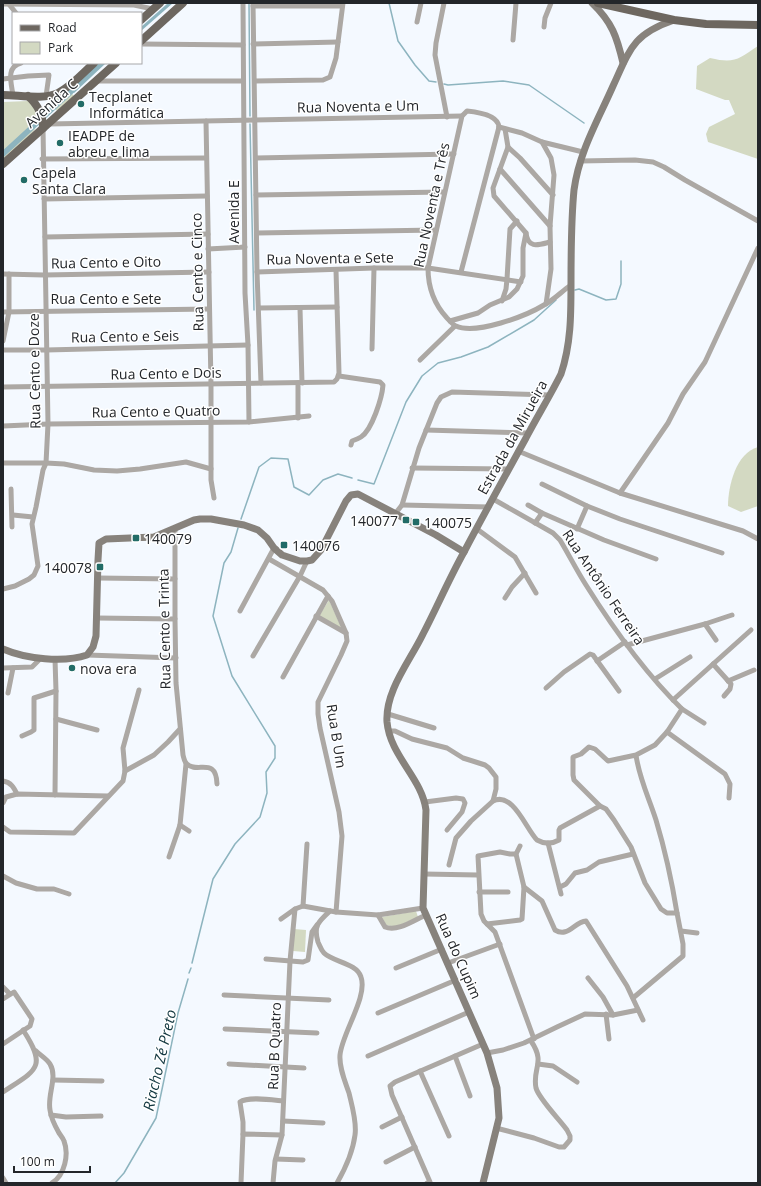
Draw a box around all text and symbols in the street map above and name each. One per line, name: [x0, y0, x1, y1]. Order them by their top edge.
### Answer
legend: [12, 12, 142, 64]
text: Road: [48, 19, 77, 36]
text: Park: [48, 39, 74, 56]
street label: Avenida C: [21, 74, 82, 132]
place label: Tecplanet Informática: [89, 87, 164, 122]
street label: Rua Noventa e Um: [297, 95, 419, 117]
marker: Tecplanet Informática: [76, 99, 86, 109]
place label: IEADPE de abreu e lima: [68, 126, 149, 161]
marker: IEADPE de abreu e lima: [55, 138, 65, 148]
street label: Rua Noventa e Três: [409, 141, 454, 269]
place label: Capela Santa Clara: [32, 163, 106, 198]
marker: Capela Santa Clara: [19, 175, 29, 185]
street label: Avenida E: [224, 180, 243, 244]
street label: Rua Cento e Cinco: [186, 213, 208, 331]
street label: Rua Noventa e Sete: [266, 247, 394, 269]
street label: Rua Cento e Oito: [51, 252, 161, 272]
street label: Rua Cento e Sete: [51, 289, 162, 308]
street label: Rua Cento e Doze: [23, 313, 45, 429]
street label: Rua Cento e Seis: [71, 326, 180, 346]
street label: Rua Cento e Dois: [110, 363, 222, 383]
street label: Estrada da Mirueira: [473, 376, 551, 498]
street label: Rua Cento e Quatro: [91, 400, 221, 422]
place label: 140077: [350, 511, 398, 530]
place label: 140075: [424, 513, 472, 532]
marker: 140077: [401, 515, 411, 525]
marker: 140075: [411, 517, 421, 527]
street label: Rua Antônio Ferreira: [558, 526, 650, 648]
place label: 140079: [144, 529, 192, 548]
marker: 140079: [131, 533, 141, 543]
place label: 140076: [292, 536, 340, 555]
marker: 140076: [279, 540, 289, 550]
place label: 140078: [44, 558, 92, 577]
marker: 140078: [95, 562, 105, 572]
street label: Rua Cento e Trinta: [153, 568, 175, 690]
place label: nova era: [80, 659, 137, 678]
marker: nova era: [67, 663, 77, 673]
street label: Rua B Um: [323, 703, 351, 769]
street label: Rua do Cupim: [432, 910, 486, 1002]
street label: Rua B Quatro: [263, 1002, 285, 1090]
water label: Riacho Zé Preto: [138, 1007, 180, 1113]
scale bar: [14, 1148, 90, 1174]
text: 100 m: [20, 1153, 55, 1170]

